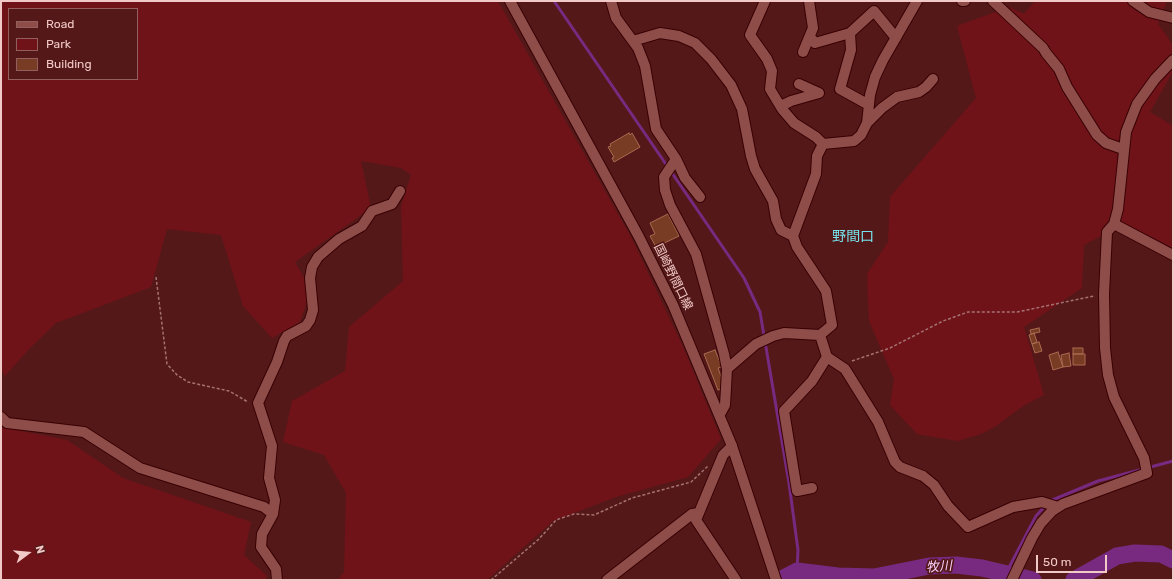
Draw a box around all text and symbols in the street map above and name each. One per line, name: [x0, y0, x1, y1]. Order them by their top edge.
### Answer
legend: [8, 8, 138, 80]
text: Road: [46, 17, 74, 31]
text: Park: [46, 37, 71, 51]
text: Building: [46, 57, 92, 71]
district label: 野間口: [832, 229, 874, 245]
street label: 国崎野間口線: [651, 241, 695, 313]
north arrow: [8, 533, 48, 573]
text: N: [33, 544, 47, 555]
scale bar: [1038, 547, 1109, 573]
text: 50 m: [1043, 555, 1071, 569]
water label: 牧川: [925, 558, 953, 576]

